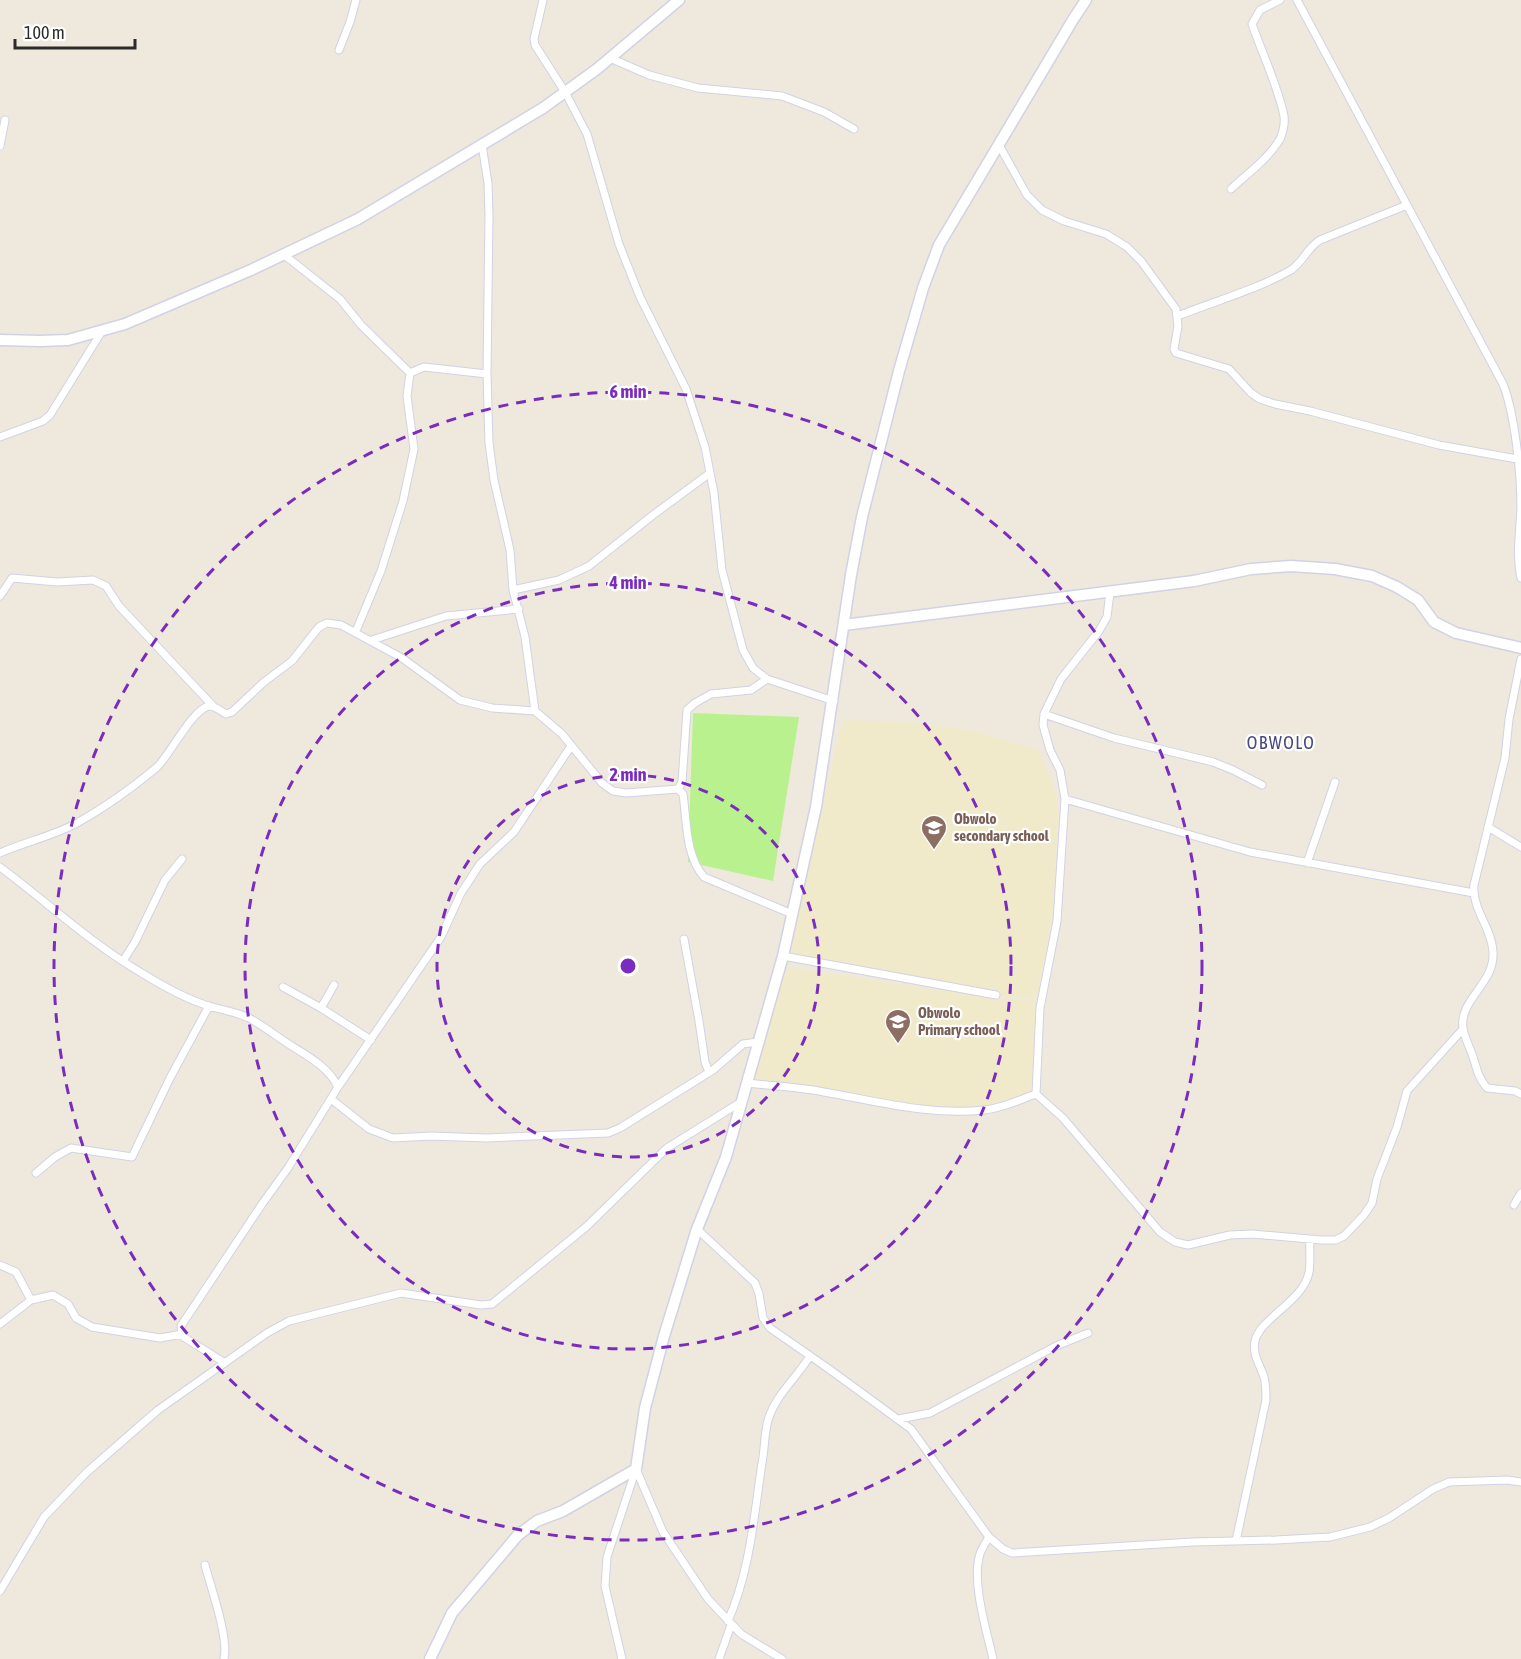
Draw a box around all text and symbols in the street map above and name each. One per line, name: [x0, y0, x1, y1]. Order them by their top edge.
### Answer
scale bar: [15, 12, 135, 50]
text: 100 m: [24, 22, 65, 43]
text: 6 min: [610, 381, 647, 402]
text: 4 min: [609, 572, 647, 593]
district label: OBWOLO: [1247, 732, 1315, 753]
text: 2 min: [610, 764, 647, 785]
place label: Obwolo secondary school: [954, 810, 1050, 844]
school or university icon: Obwolo secondary school: [919, 813, 949, 851]
centre of rings: [618, 956, 638, 976]
place label: Obwolo Primary school: [918, 1004, 1001, 1038]
school or university icon: Obwolo Primary school: [883, 1007, 913, 1045]

